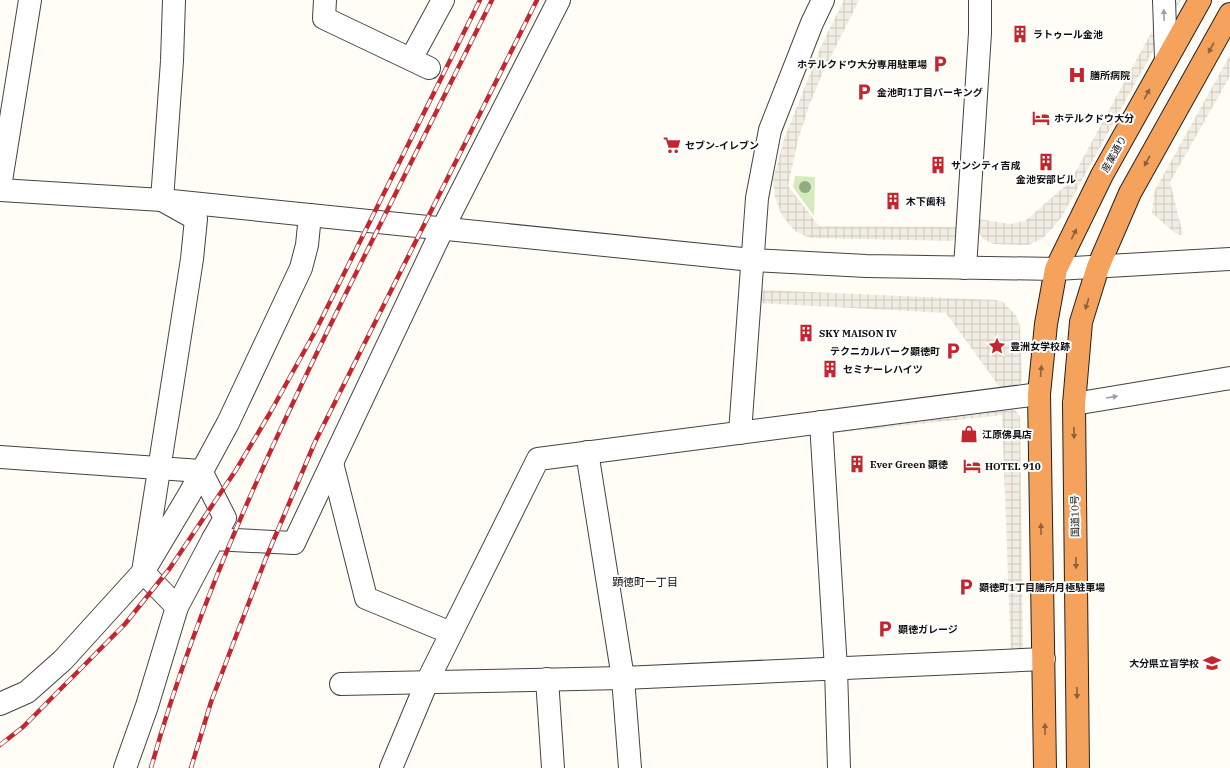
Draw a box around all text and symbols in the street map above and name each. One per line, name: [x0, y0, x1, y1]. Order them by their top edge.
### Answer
one-way arrow: [1161, 9, 1168, 21]
building icon: ラトゥール金池: [1010, 24, 1030, 44]
place label: ラトゥール金池: [1033, 28, 1103, 41]
one-way arrow: [1208, 42, 1214, 54]
parking icon: ホテルクドウ大分専用駐車場: [930, 54, 950, 74]
place label: ホテルクドウ大分専用駐車場: [797, 58, 927, 71]
hospital icon: 膳所病院: [1067, 65, 1087, 85]
place label: 膳所病院: [1090, 69, 1130, 82]
parking icon: 金池町1丁目パーキング: [854, 82, 874, 102]
place label: 金池町1丁目パーキング: [877, 86, 983, 99]
one-way arrow: [1144, 88, 1150, 100]
hotel icon: ホテルクドウ大分: [1031, 108, 1051, 128]
place label: ホテルクドウ大分: [1054, 112, 1134, 125]
street label: 産業通り: [1099, 133, 1129, 175]
supermarket icon: セブン-イレブン: [662, 135, 682, 155]
place label: セブン-イレブン: [685, 139, 759, 152]
building icon: 金池安部ビル: [1036, 152, 1056, 172]
building icon: サンシティ吉成: [928, 155, 948, 175]
one-way arrow: [1144, 156, 1151, 167]
place label: サンシティ吉成: [951, 159, 1020, 172]
place label: 金池安部ビル: [1016, 173, 1076, 186]
building icon: 木下歯科: [883, 191, 903, 211]
place label: 木下歯科: [905, 195, 946, 208]
one-way arrow: [1071, 228, 1077, 239]
one-way arrow: [1084, 299, 1090, 311]
building icon: SKY MAISON IV: [796, 323, 816, 343]
place label: SKY MAISON IV: [819, 327, 897, 340]
place icon: 豊洲女学校跡: [987, 336, 1007, 356]
place label: 豊洲女学校跡: [1010, 340, 1070, 353]
parking icon: テクニカルパーク顕徳町: [943, 341, 963, 361]
place label: テクニカルパーク顕徳町: [830, 345, 940, 358]
building icon: セミナーレハイツ: [820, 359, 840, 379]
place label: セミナーレハイツ: [843, 363, 923, 376]
one-way arrow: [1038, 365, 1045, 377]
one-way arrow: [1106, 394, 1118, 400]
shop icon: 江原佛具店: [959, 424, 979, 444]
one-way arrow: [1071, 427, 1077, 440]
place label: 江原佛具店: [982, 428, 1032, 441]
building icon: Ever Green 顕徳: [847, 454, 867, 474]
hotel icon: HOTEL 910: [962, 456, 982, 476]
place label: Ever Green 顕徳: [870, 458, 948, 471]
place label: HOTEL 910: [985, 460, 1041, 473]
street label: 国道10号: [1068, 495, 1082, 537]
one-way arrow: [1038, 523, 1045, 535]
one-way arrow: [1073, 557, 1079, 570]
district label: 顕徳町一丁目: [612, 575, 678, 589]
parking icon: 顕徳町1丁目膳所月極駐車場: [956, 577, 976, 597]
place label: 顕徳町1丁目膳所月極駐車場: [979, 581, 1105, 594]
parking icon: 顕徳ガレージ: [875, 619, 895, 639]
place label: 顕徳ガレージ: [898, 623, 958, 636]
school or university icon: 大分県立盲学校: [1202, 653, 1222, 673]
place label: 大分県立盲学校: [1129, 657, 1199, 670]
one-way arrow: [1074, 687, 1080, 700]
one-way arrow: [1042, 722, 1048, 735]

